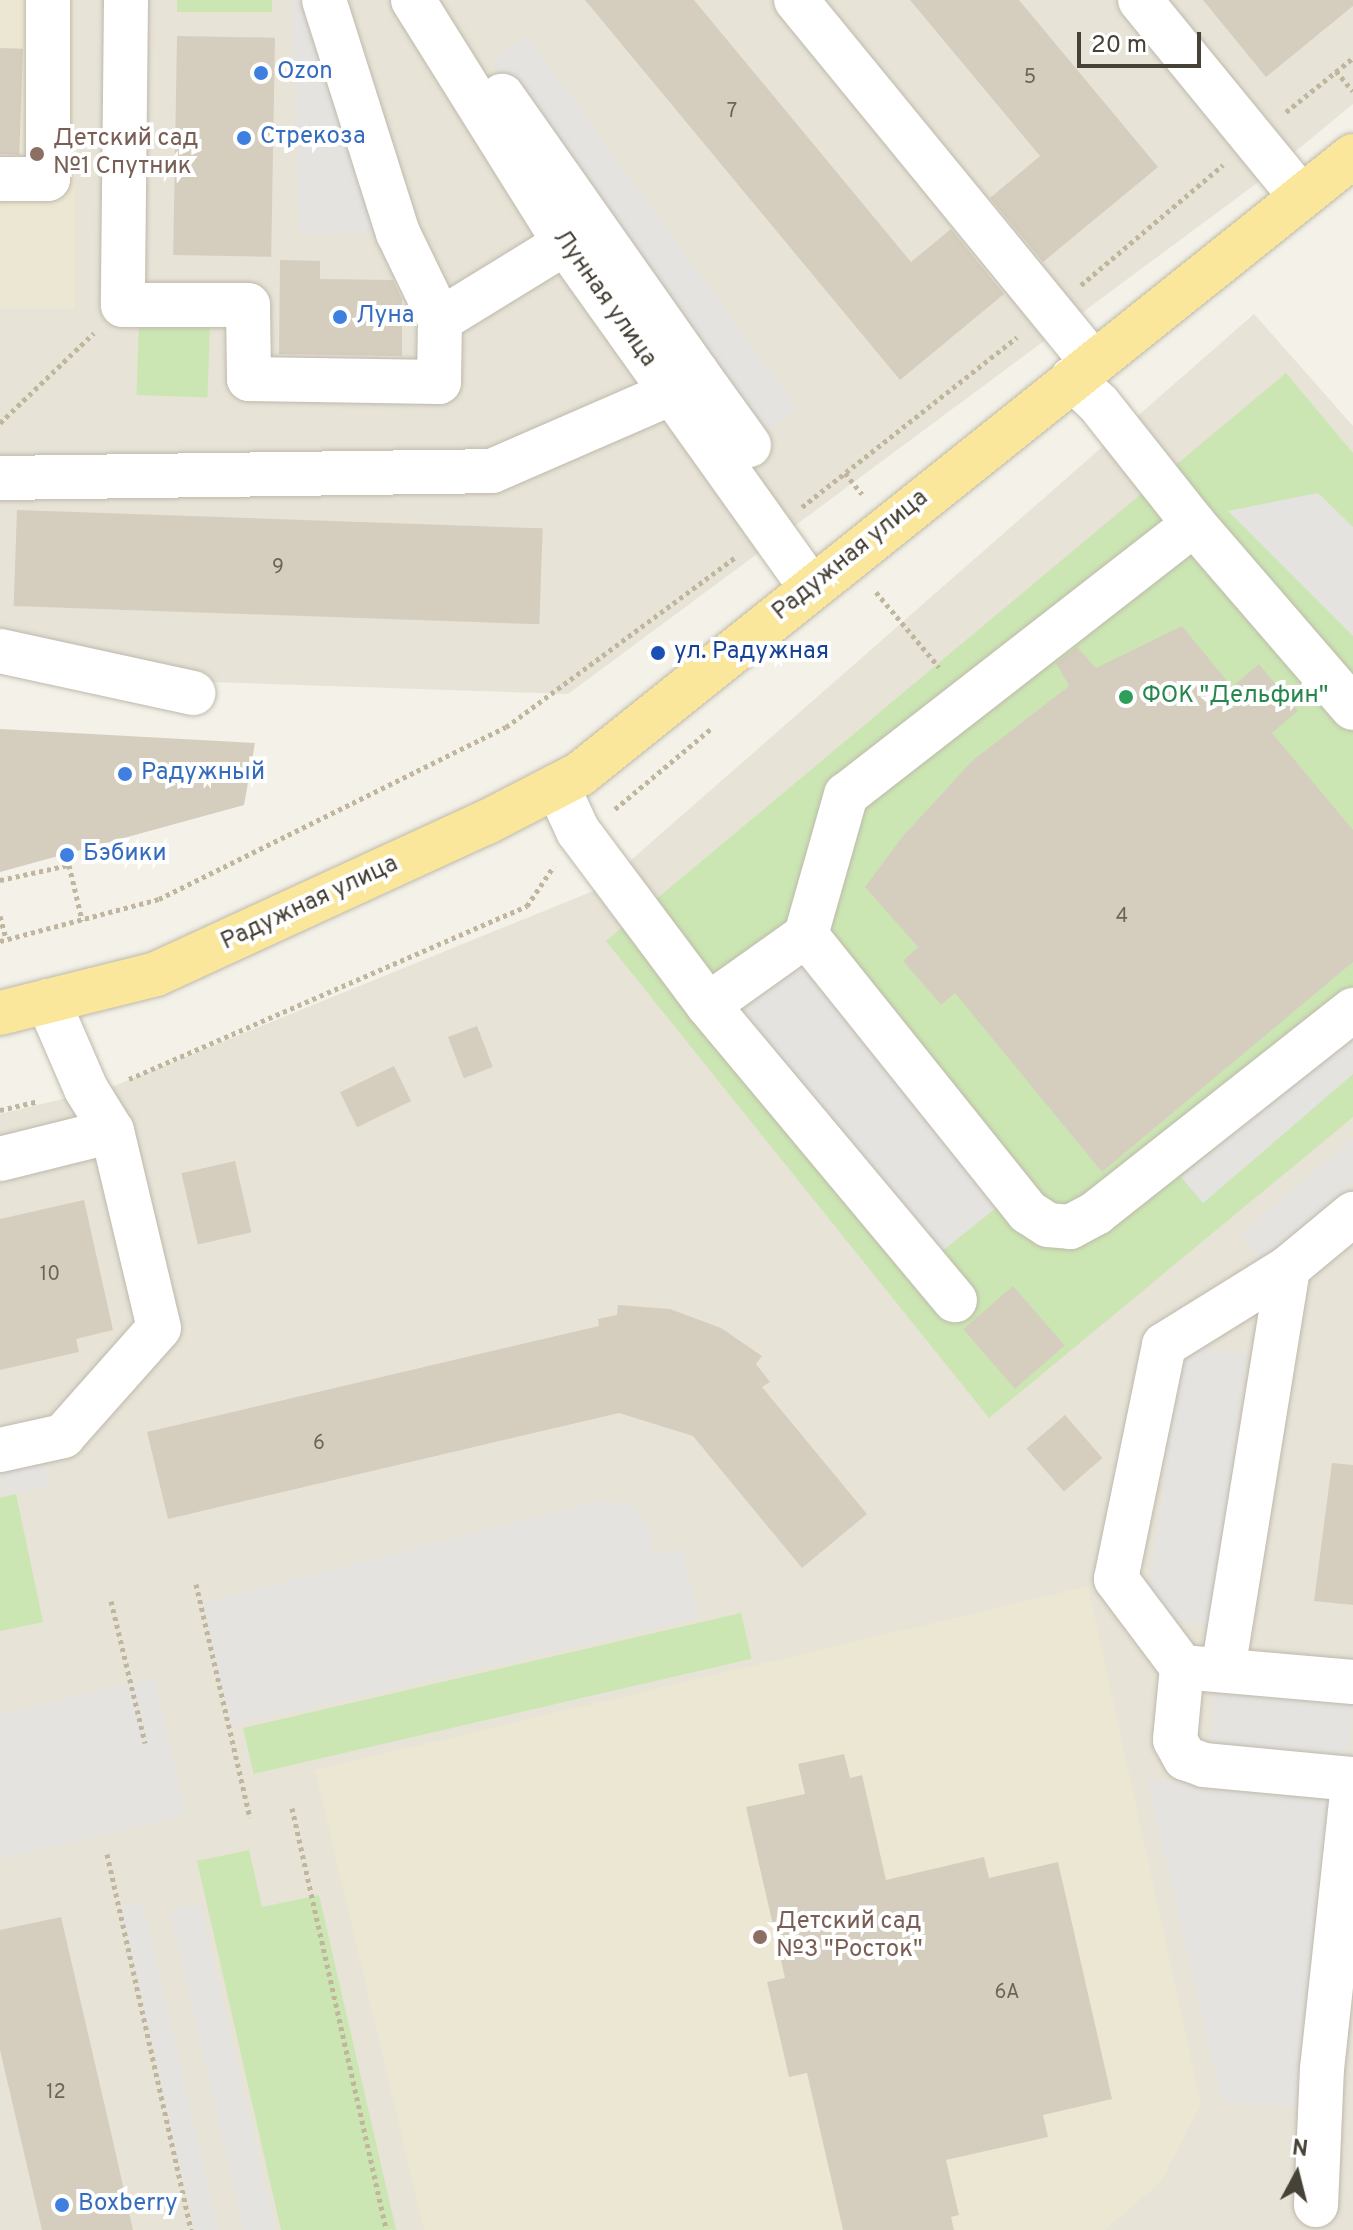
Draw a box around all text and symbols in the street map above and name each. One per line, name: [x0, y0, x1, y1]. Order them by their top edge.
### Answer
scale bar: [1081, 16, 1205, 66]
text: 20 m: [1091, 31, 1147, 61]
place label: Ozon: [277, 59, 333, 87]
marker: Ozon: [252, 64, 270, 82]
house number: 5: [1024, 66, 1036, 90]
house number: 7: [727, 100, 737, 124]
place label: Стрекоза: [260, 124, 366, 152]
place label: Детский сад №1 Спутник: [53, 126, 198, 182]
marker: Стрекоза: [235, 129, 253, 147]
marker: Детский сад №1 Спутник: [28, 145, 46, 163]
street label: Лунная улица: [546, 225, 662, 373]
place label: Луна: [356, 303, 414, 331]
marker: Луна: [331, 308, 349, 326]
street label: Радужная улица: [767, 484, 935, 628]
house number: 9: [272, 556, 284, 580]
place label: ул. Радужная: [674, 639, 829, 667]
marker: ул. Радужная: [649, 644, 667, 662]
place label: ФОК "Дельфин": [1142, 683, 1328, 711]
marker: ФОК "Дельфин": [1117, 688, 1135, 706]
place label: Радужный: [141, 760, 265, 788]
marker: Радужный: [116, 765, 134, 783]
place label: Бэбики: [83, 841, 167, 869]
marker: Бэбики: [58, 846, 76, 864]
street label: Радужная улица: [217, 850, 403, 958]
house number: 4: [1116, 905, 1128, 929]
house number: 10: [40, 1263, 60, 1287]
house number: 6: [313, 1432, 325, 1456]
place label: Детский сад №3 "Росток": [776, 1909, 923, 1965]
marker: Детский сад №3 "Росток": [751, 1928, 769, 1946]
house number: 6А: [994, 1981, 1020, 2005]
house number: 12: [46, 2081, 66, 2105]
north arrow: [1257, 2134, 1337, 2214]
text: N: [1290, 2135, 1309, 2164]
place label: Boxberry: [78, 2191, 178, 2219]
marker: Boxberry: [53, 2196, 71, 2214]

